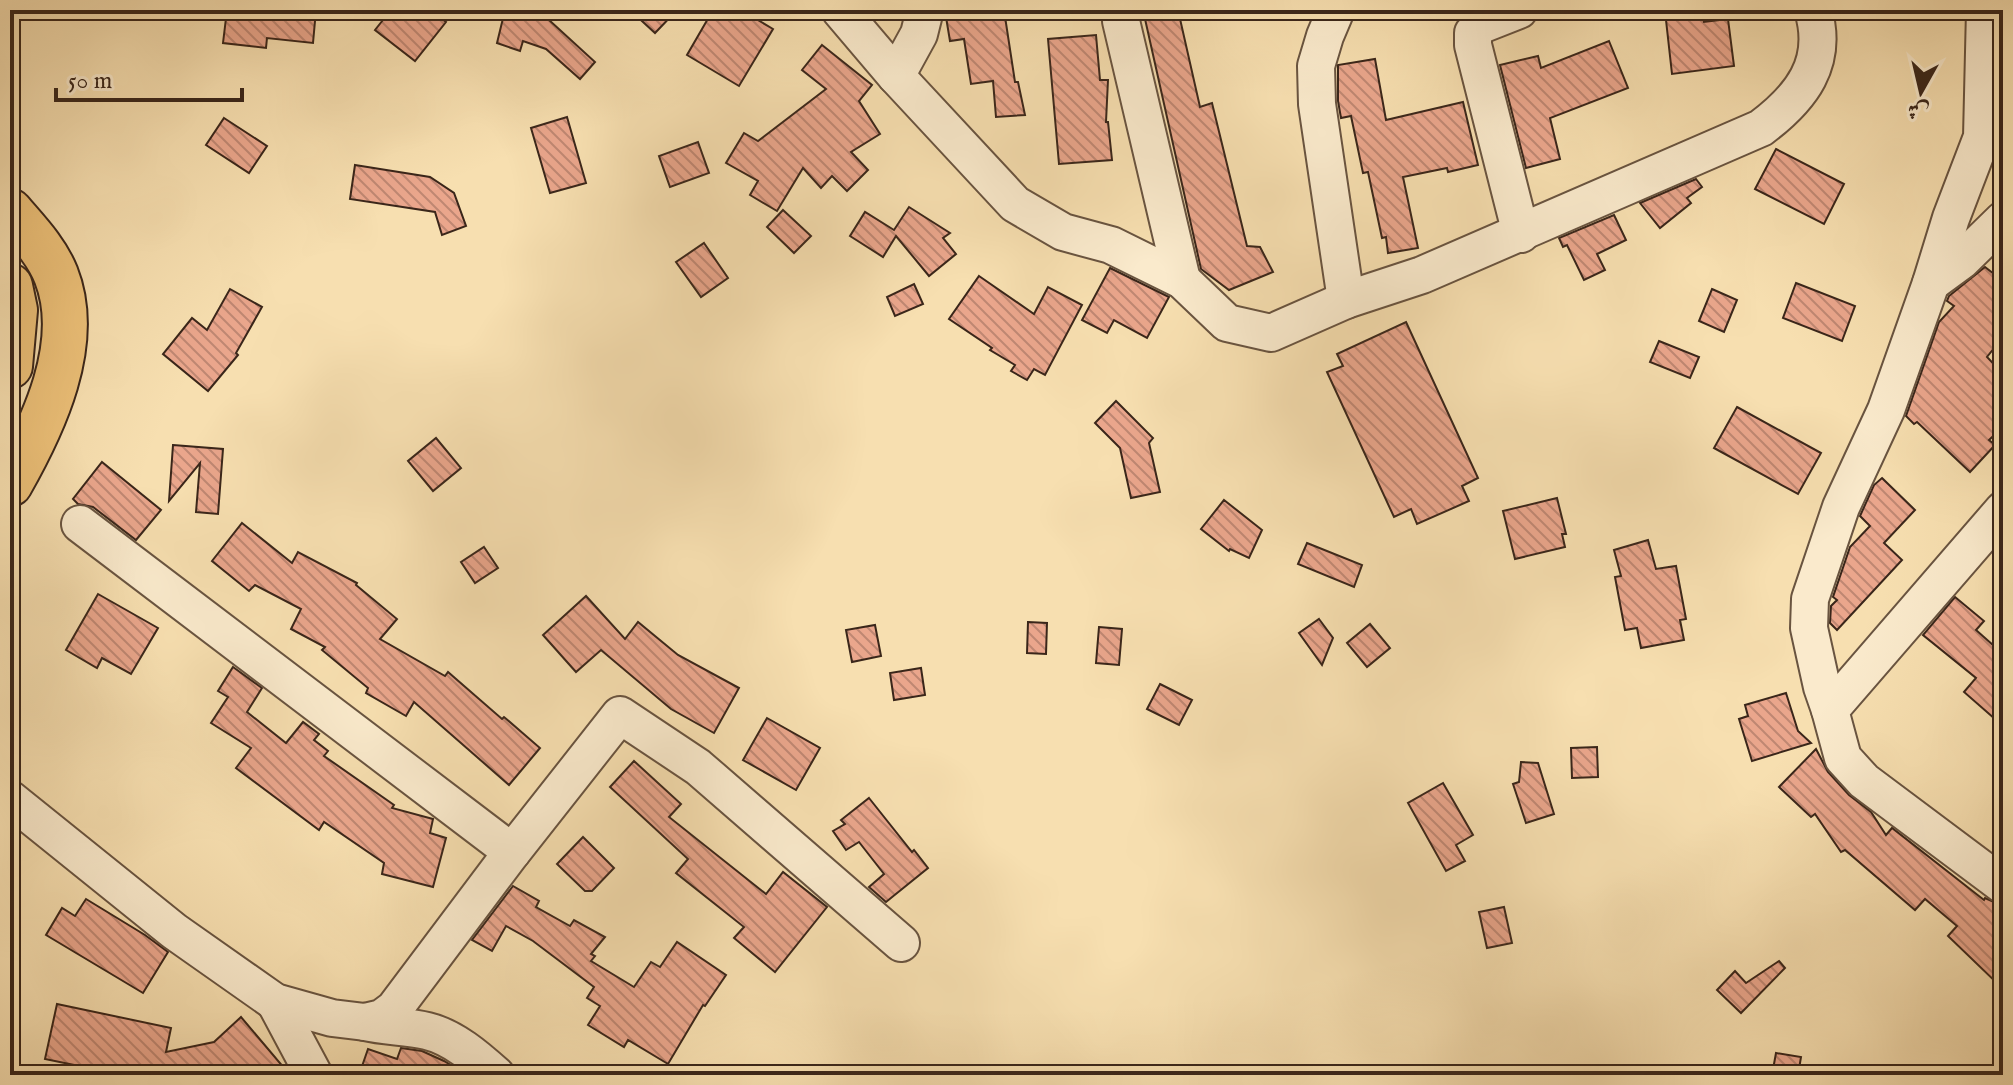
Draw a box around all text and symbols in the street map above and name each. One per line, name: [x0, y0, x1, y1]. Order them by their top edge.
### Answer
scale bar: [56, 52, 242, 102]
north arrow: [1881, 52, 1961, 132]
text: 50 m: [68, 66, 112, 97]
text: ش: [1906, 94, 1931, 125]

